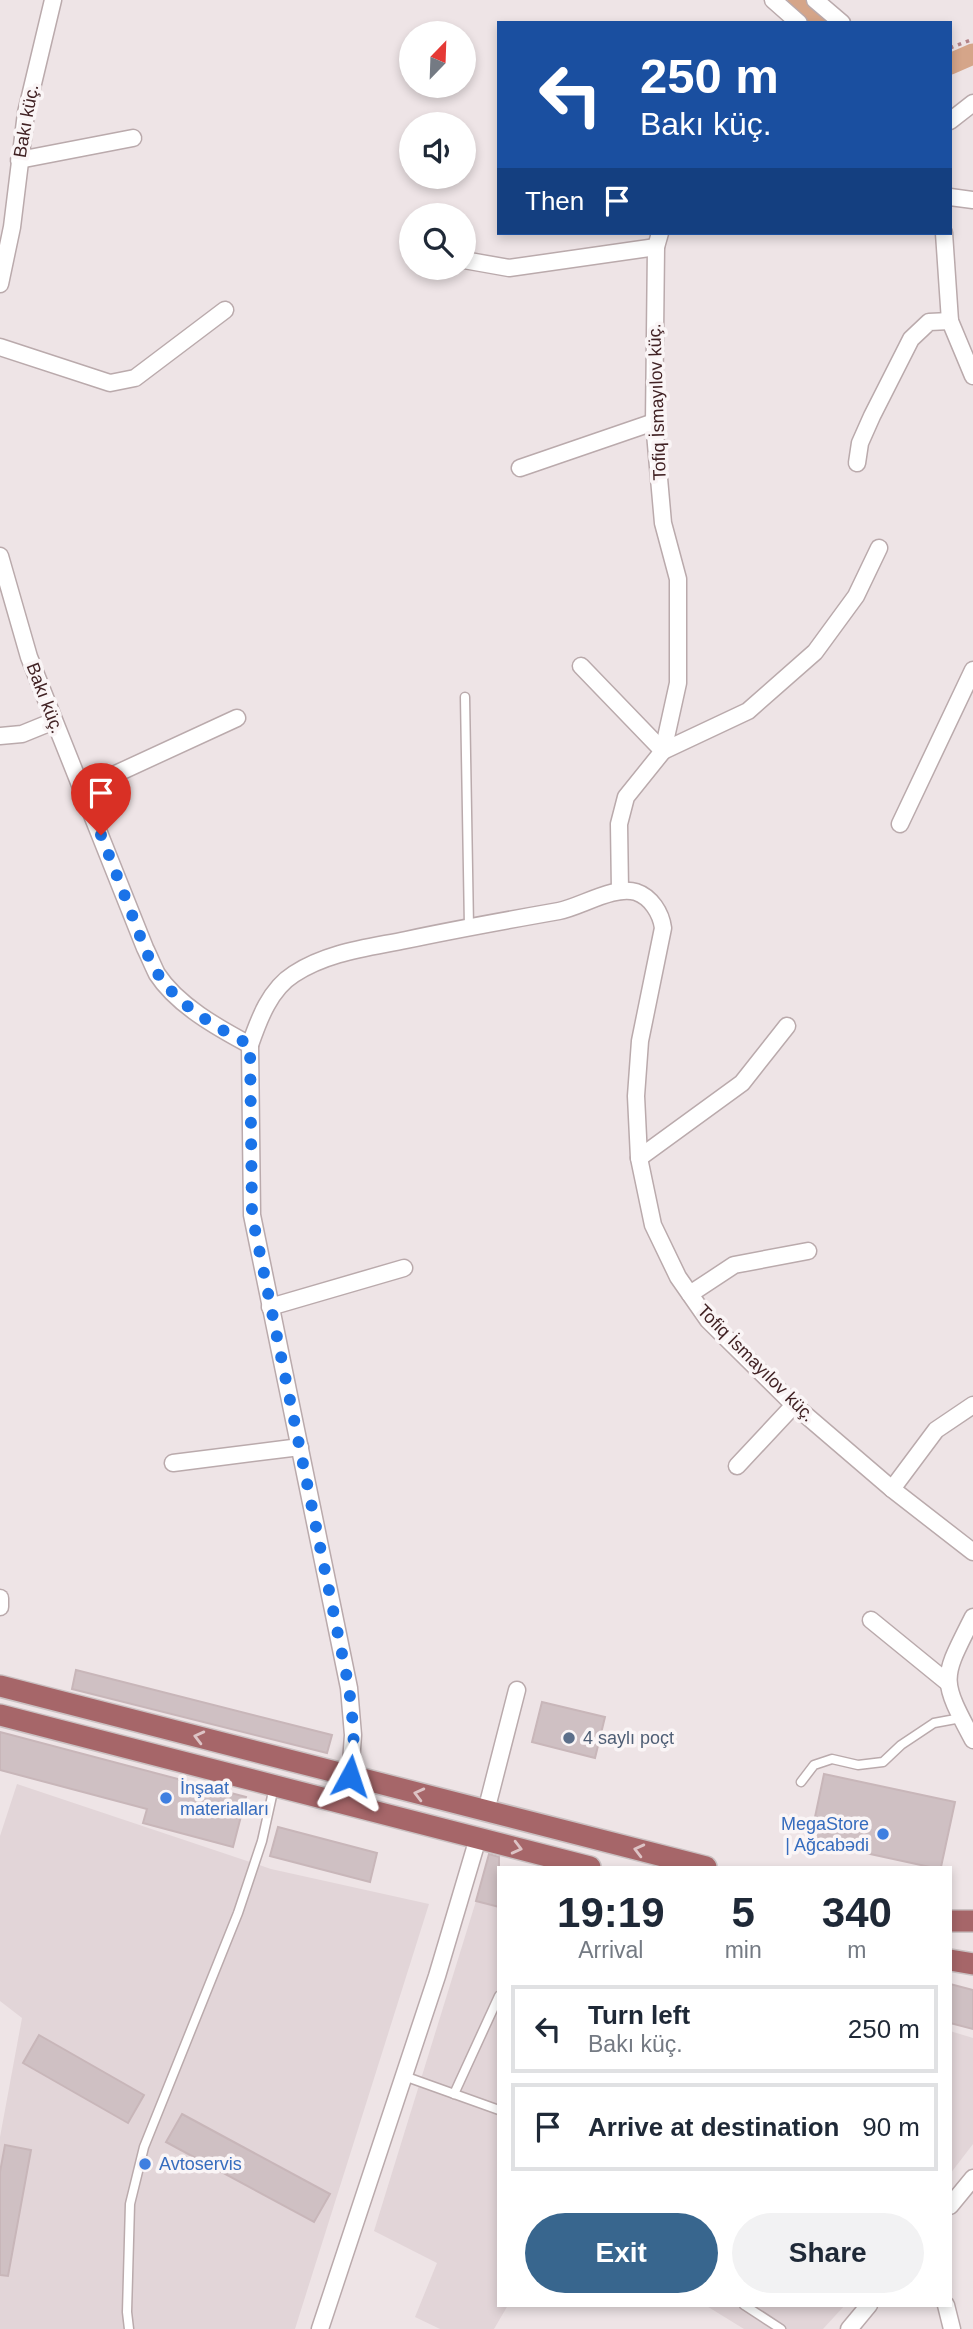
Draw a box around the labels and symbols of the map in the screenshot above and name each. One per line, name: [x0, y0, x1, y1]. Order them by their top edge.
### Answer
north arrow: [399, 21, 476, 98]
street label: Bakı küç.: [10, 83, 42, 159]
street label: Tofiq İsmayılov küç.: [644, 323, 670, 481]
street label: Bakı küç.: [22, 660, 68, 736]
pin: [71, 763, 131, 835]
street label: Tofiq İsmayılov küç.: [693, 1300, 819, 1426]
place label: 4 saylı poçt: [583, 1728, 674, 1748]
marker: 4 saylı poçt: [561, 1730, 577, 1746]
one-way arrow: [193, 1731, 205, 1745]
position arrow: [313, 1739, 387, 1813]
place label: İnşaat materialları: [180, 1778, 269, 1819]
one-way arrow: [413, 1788, 425, 1802]
marker: İnşaat materialları: [158, 1790, 174, 1806]
place label: MegaStore | Ağcabədi: [781, 1814, 869, 1855]
marker: MegaStore | Ağcabədi: [875, 1826, 891, 1842]
one-way arrow: [511, 1840, 523, 1854]
one-way arrow: [634, 1844, 646, 1858]
place label: Avtoservis: [159, 2154, 242, 2174]
marker: Avtoservis: [137, 2156, 153, 2172]

